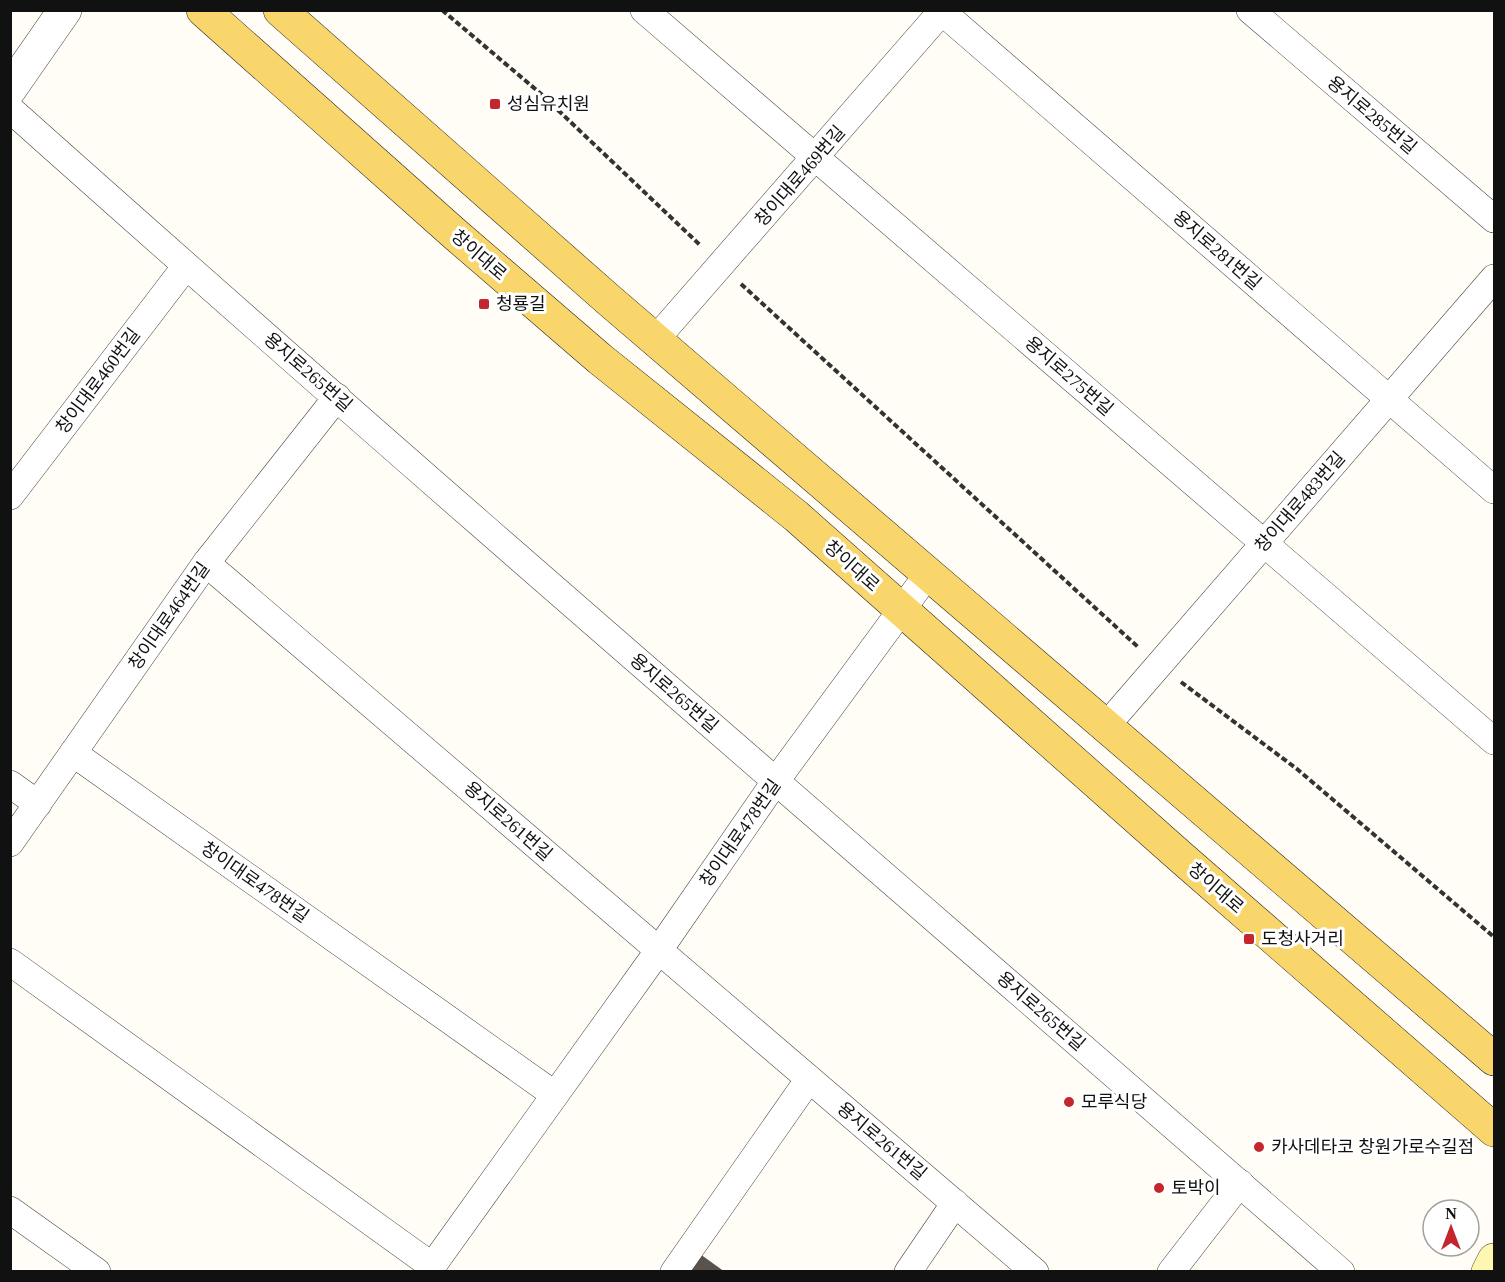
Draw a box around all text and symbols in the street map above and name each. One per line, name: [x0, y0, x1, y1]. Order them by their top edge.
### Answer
street label: 용지로285번길: [1324, 72, 1420, 158]
place label: 성심유치원: [507, 94, 590, 114]
marker: 성심유치원: [488, 97, 502, 111]
street label: 창이대로469번길: [751, 122, 849, 230]
street label: 용지로281번길: [1169, 206, 1265, 294]
street label: 창이대로: [447, 226, 511, 284]
place label: 청룡길: [496, 294, 546, 314]
marker: 청룡길: [477, 297, 491, 311]
street label: 창이대로460번길: [52, 325, 144, 437]
street label: 용지로265번길: [260, 328, 356, 416]
street label: 용지로275번길: [1021, 332, 1117, 420]
street label: 창이대로483번길: [1251, 448, 1349, 556]
street label: 창이대로: [821, 536, 883, 596]
street label: 창이대로464번길: [125, 559, 213, 673]
street label: 용지로265번길: [626, 649, 722, 737]
street label: 창이대로478번길: [696, 776, 784, 890]
street label: 용지로261번길: [460, 777, 556, 865]
street label: 창이대로478번길: [198, 838, 312, 926]
street label: 창이대로: [1184, 859, 1248, 917]
place label: 도청사거리: [1261, 929, 1344, 949]
marker: 도청사거리: [1242, 932, 1256, 946]
street label: 용지로265번길: [993, 967, 1089, 1055]
place label: 모루식당: [1081, 1092, 1147, 1112]
marker: 모루식당: [1062, 1095, 1076, 1109]
street label: 용지로261번길: [834, 1098, 930, 1184]
place label: 카사데타코 창원가로수길점: [1271, 1137, 1474, 1157]
marker: 카사데타코 창원가로수길점: [1252, 1140, 1266, 1154]
place label: 토박이: [1171, 1178, 1221, 1198]
marker: 토박이: [1152, 1181, 1166, 1195]
north arrow: [1421, 1198, 1481, 1258]
text: N: [1445, 1205, 1457, 1222]

